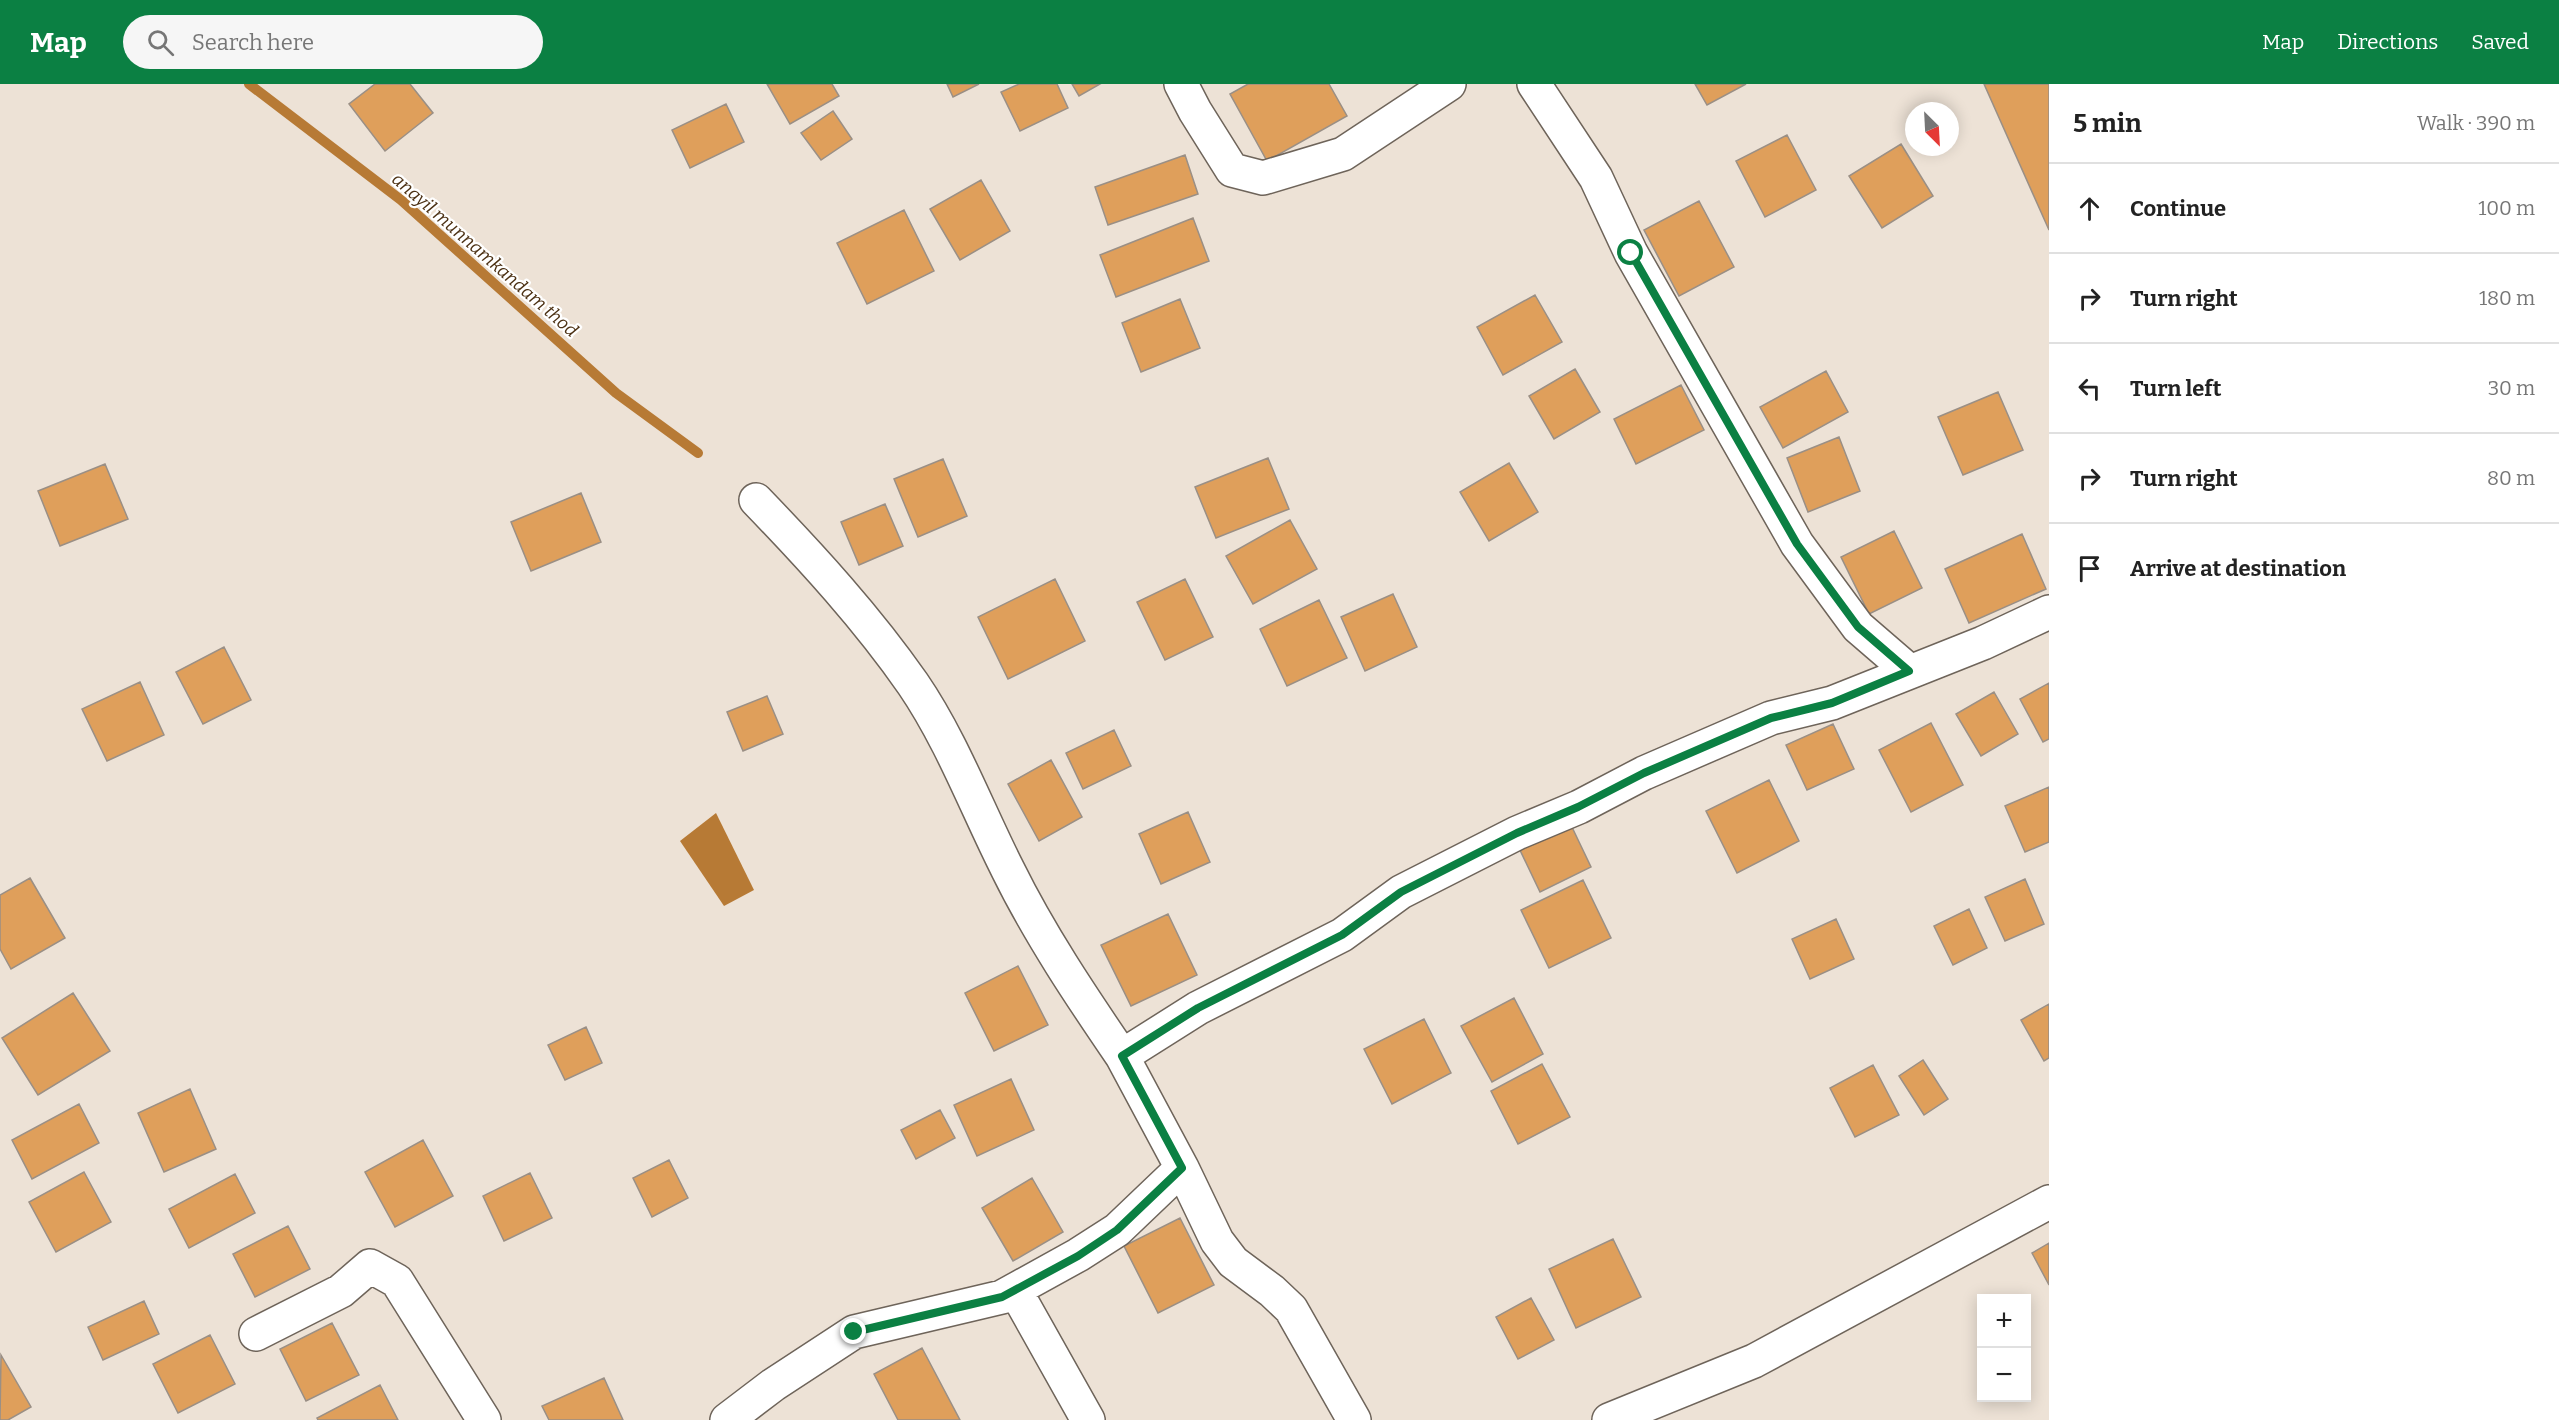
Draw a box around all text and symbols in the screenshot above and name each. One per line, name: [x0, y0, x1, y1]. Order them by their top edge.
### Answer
search box: [123, 15, 543, 69]
text: Map: [30, 26, 87, 59]
icon: search: [144, 26, 177, 59]
text: Search here: [192, 29, 314, 56]
text: Map: [2262, 29, 2304, 55]
text: Directions: [2337, 29, 2438, 55]
text: Saved: [2471, 29, 2529, 55]
north arrow: [1905, 102, 1959, 156]
text: 5 min: [2073, 108, 2142, 139]
text: Walk · 390 m: [2417, 111, 2535, 135]
water label: anayil munnamkandam thod: [388, 168, 583, 342]
icon: ahead: [2073, 192, 2106, 225]
text: Continue: [2130, 195, 2226, 222]
text: 100 m: [2478, 196, 2535, 220]
route start: [1617, 239, 1643, 265]
icon: right: [2073, 282, 2106, 315]
text: Turn right: [2130, 285, 2238, 312]
text: 180 m: [2479, 286, 2535, 310]
icon: left: [2073, 372, 2106, 405]
text: Turn left: [2130, 375, 2222, 402]
text: 30 m: [2488, 376, 2535, 400]
icon: right: [2073, 462, 2106, 495]
text: Turn right: [2130, 465, 2238, 492]
text: 80 m: [2487, 466, 2535, 490]
icon: arrive: [2073, 552, 2106, 585]
text: Arrive at destination: [2130, 555, 2346, 582]
map controls: [1977, 1294, 2031, 1402]
button: +: [1977, 1294, 2031, 1348]
route end: [840, 1318, 866, 1344]
button: −: [1977, 1348, 2031, 1402]

